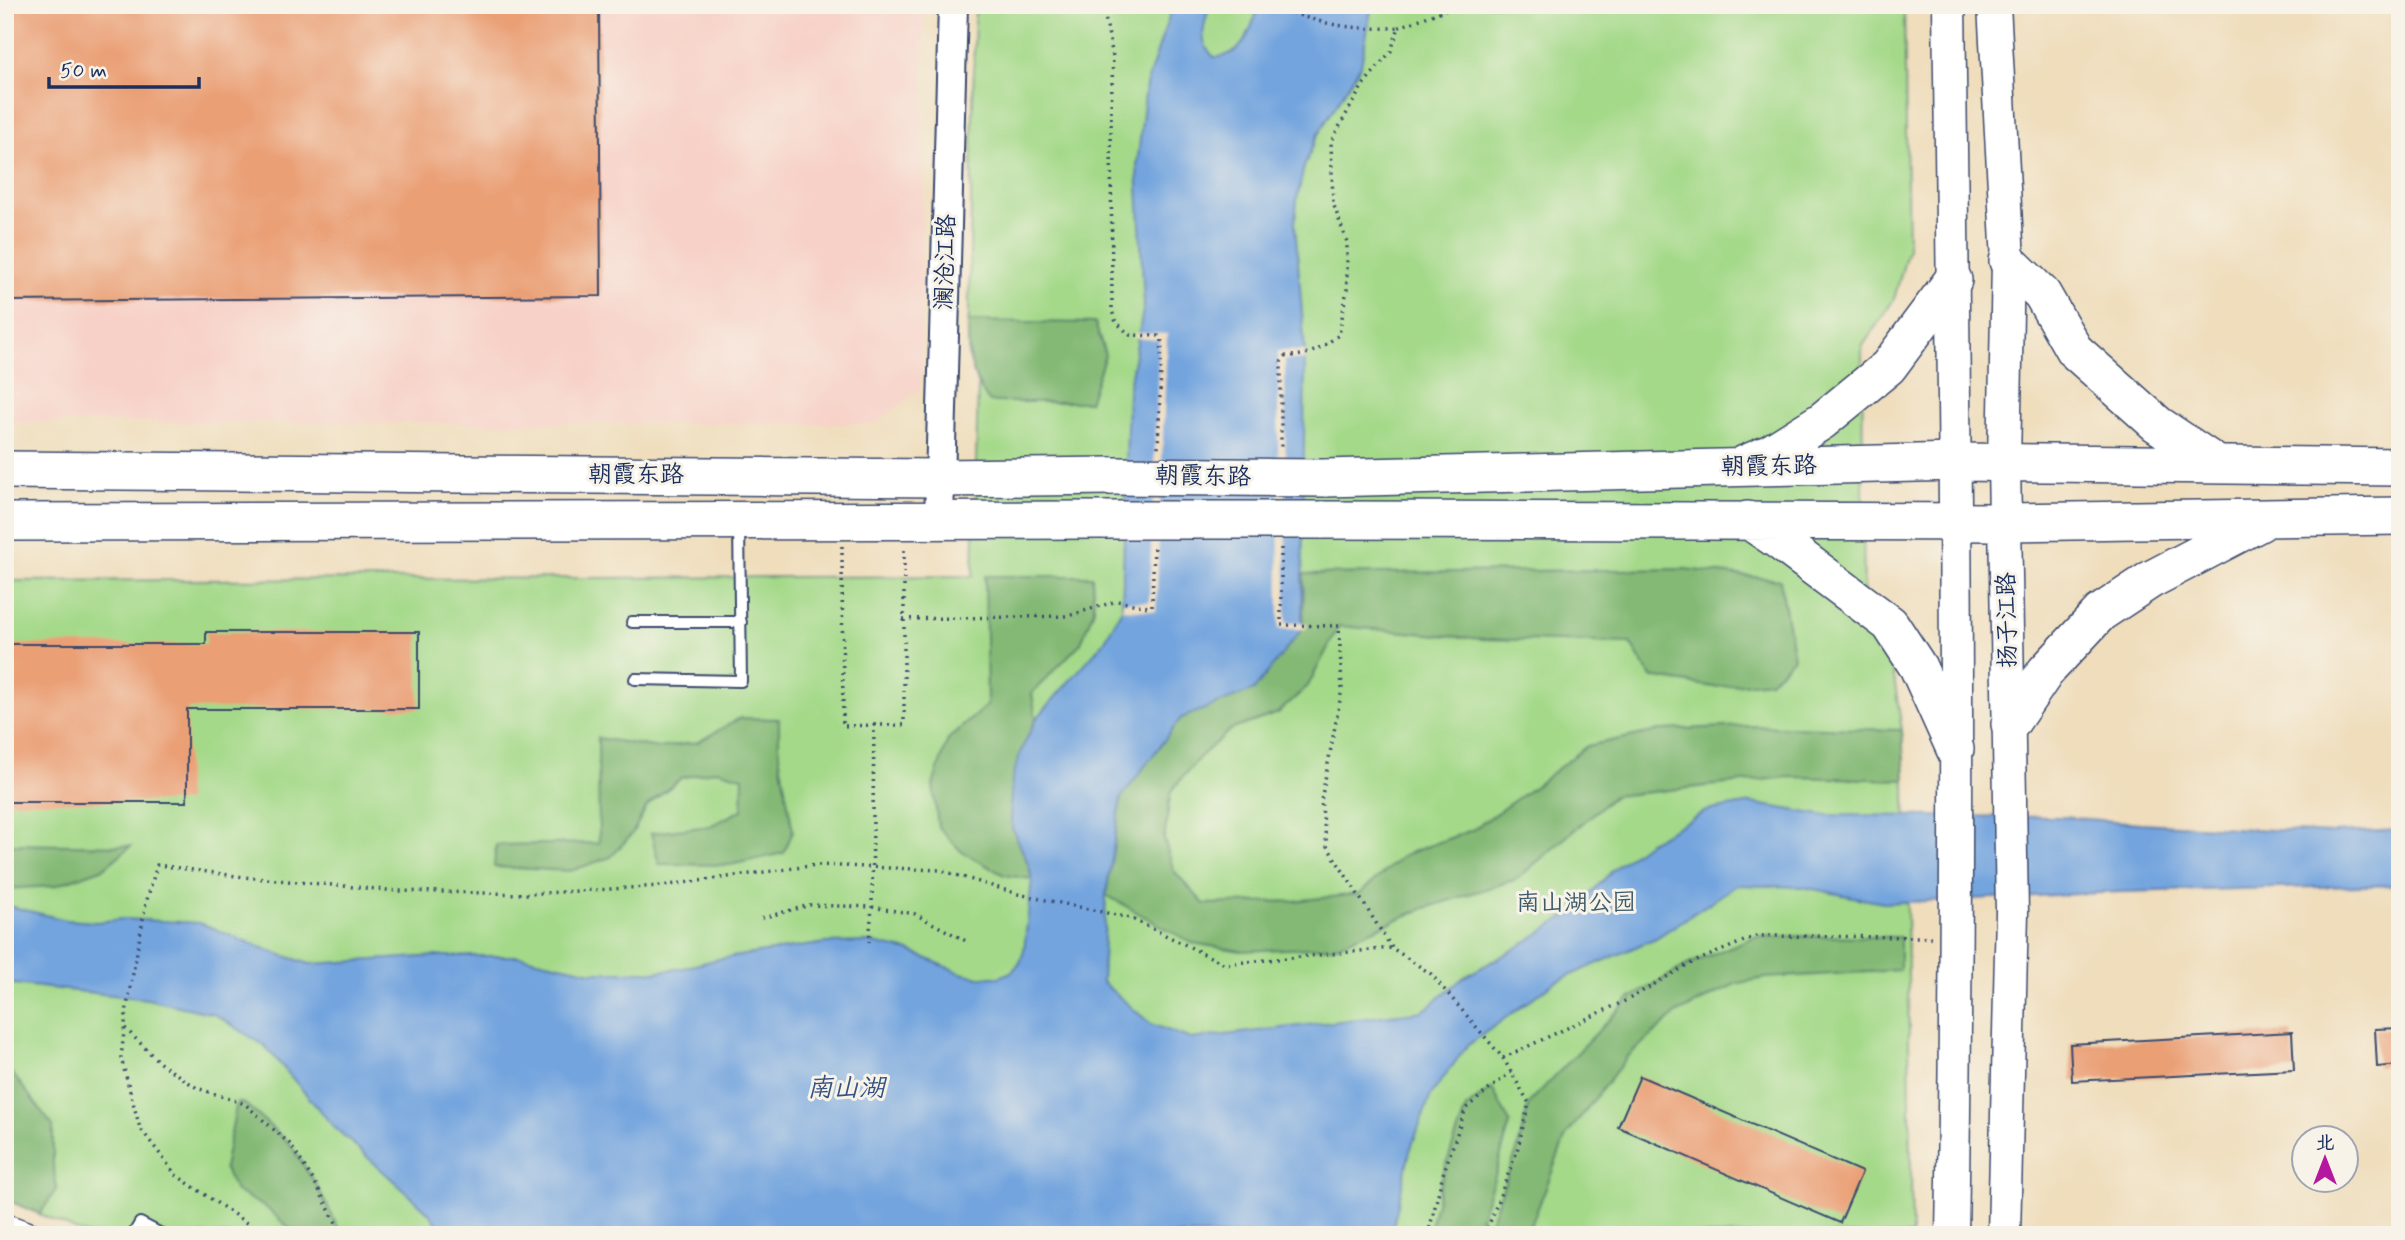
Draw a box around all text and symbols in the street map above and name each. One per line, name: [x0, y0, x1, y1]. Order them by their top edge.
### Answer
scale bar: [49, 46, 200, 90]
text: 50 m: [60, 57, 107, 85]
street label: 澜沧江路: [929, 213, 963, 311]
street label: 朝霞东路: [1721, 451, 1817, 483]
street label: 朝霞东路: [588, 460, 684, 491]
street label: 朝霞东路: [1155, 461, 1251, 493]
street label: 扬子江路: [1992, 572, 2024, 668]
park label: 南山湖公园: [1516, 888, 1636, 919]
water label: 南山湖: [807, 1072, 888, 1106]
north arrow: [2290, 1124, 2360, 1194]
text: 北: [2315, 1131, 2335, 1156]

